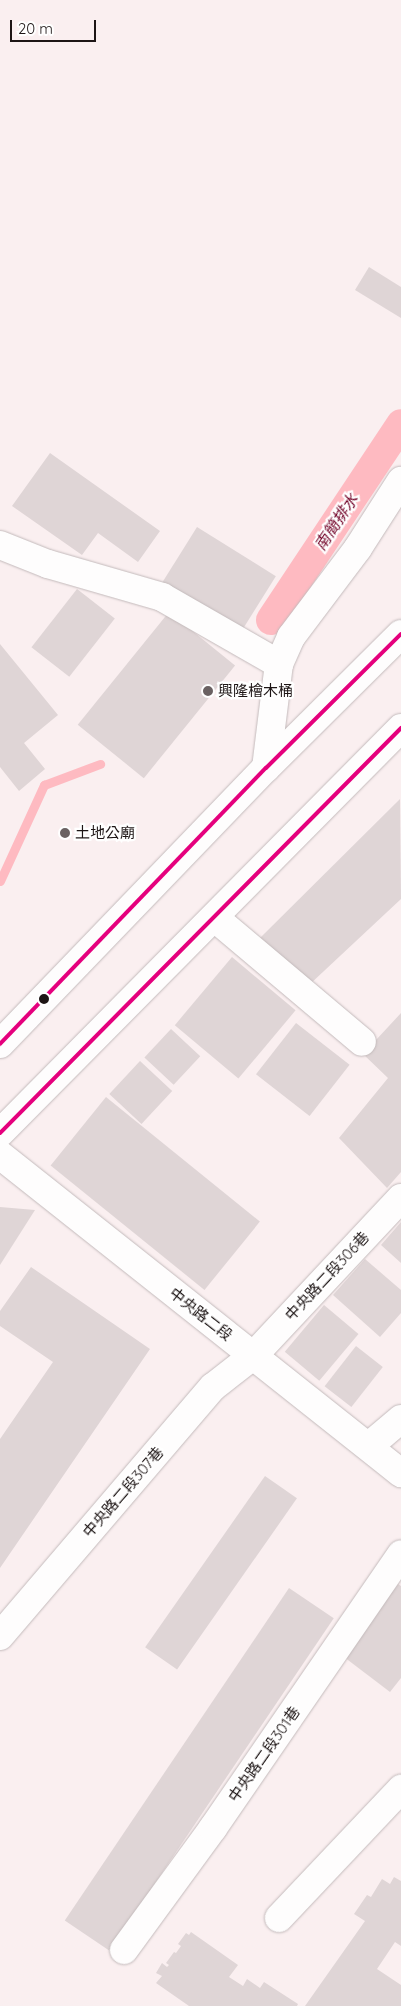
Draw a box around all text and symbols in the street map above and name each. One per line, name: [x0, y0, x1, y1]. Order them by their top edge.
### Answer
scale bar: [12, 10, 99, 42]
text: 20 m: [18, 19, 53, 38]
water label: 南簡排水: [310, 490, 362, 554]
place label: 興隆檜木桶: [218, 682, 293, 700]
marker: 興隆檜木桶: [202, 685, 214, 697]
place label: 土地公廟: [75, 824, 135, 842]
marker: 土地公廟: [59, 827, 71, 839]
unlabelled marker: [39, 994, 49, 1004]
street label: 中央路二段306巷: [281, 1228, 373, 1324]
street label: 中央路二段: [166, 1284, 236, 1344]
street label: 中央路二段307巷: [79, 1443, 167, 1541]
street label: 中央路二段301巷: [224, 1703, 304, 1805]

